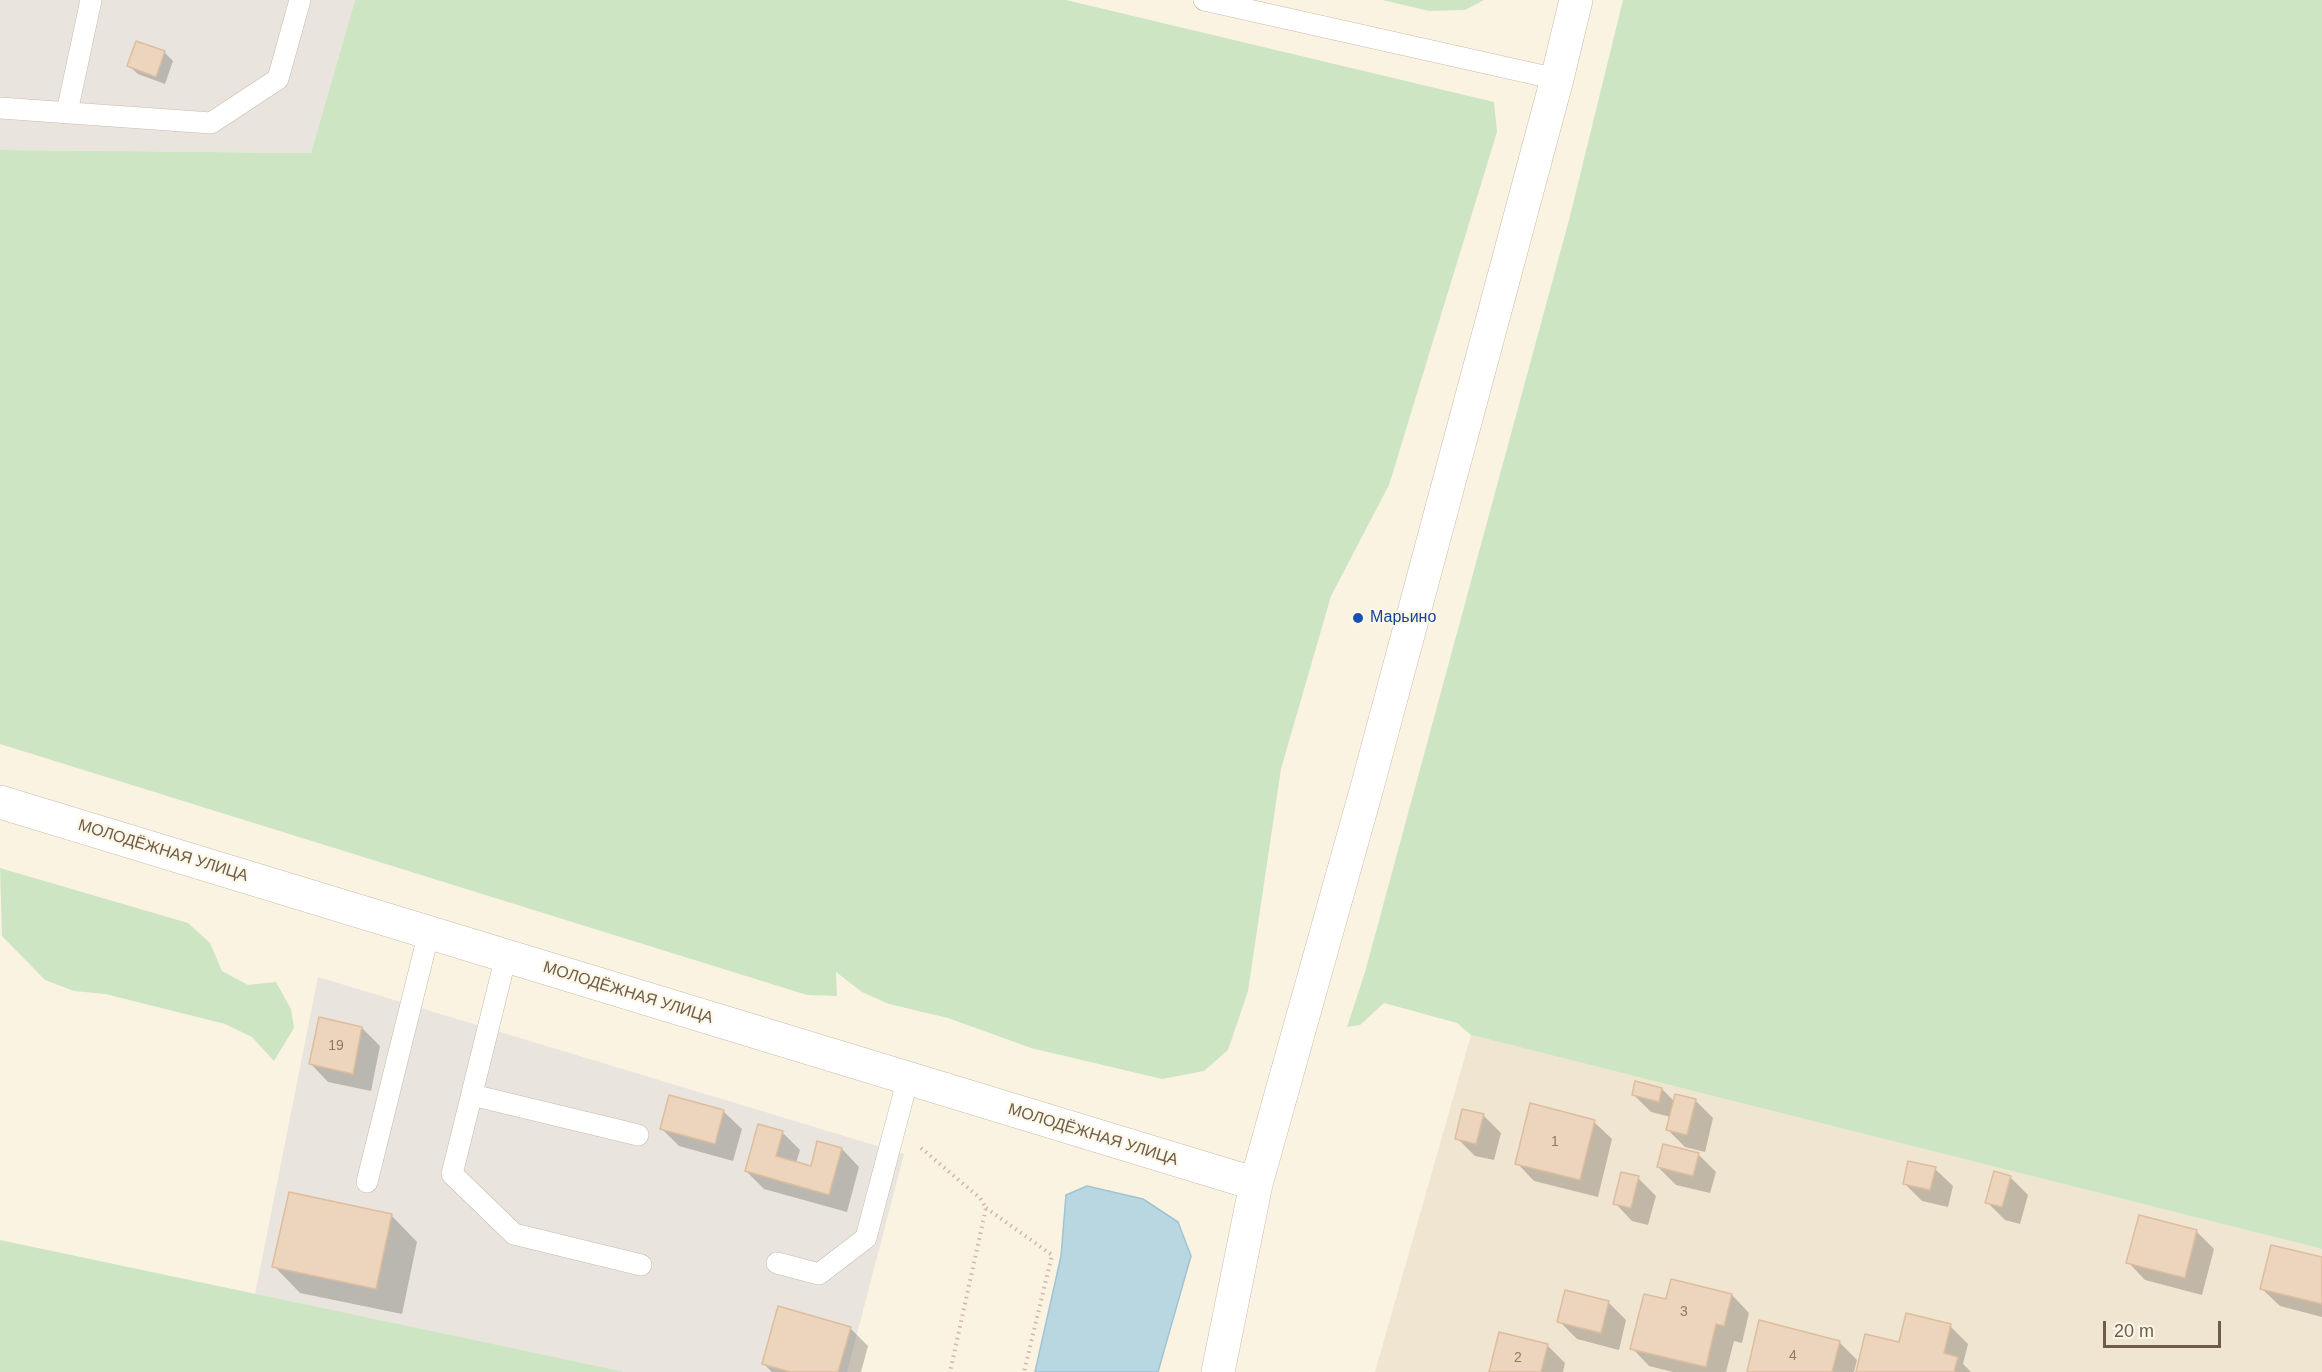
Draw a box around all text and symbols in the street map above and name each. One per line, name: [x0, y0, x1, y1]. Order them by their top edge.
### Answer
place label: Марьино: [1370, 608, 1436, 628]
marker: Марьино: [1351, 611, 1365, 625]
street label: МОЛОДЁЖНАЯ УЛИЦА: [76, 816, 250, 886]
street label: МОЛОДЁЖНАЯ УЛИЦА: [541, 958, 715, 1028]
house number: 19: [328, 1038, 344, 1054]
street label: МОЛОДЁЖНАЯ УЛИЦА: [1006, 1100, 1180, 1170]
house number: 1: [1551, 1134, 1559, 1150]
house number: 3: [1680, 1304, 1688, 1320]
scale bar: [2106, 1309, 2224, 1347]
text: 20 m: [2114, 1321, 2154, 1341]
house number: 4: [1789, 1348, 1797, 1364]
house number: 2: [1514, 1350, 1522, 1366]

